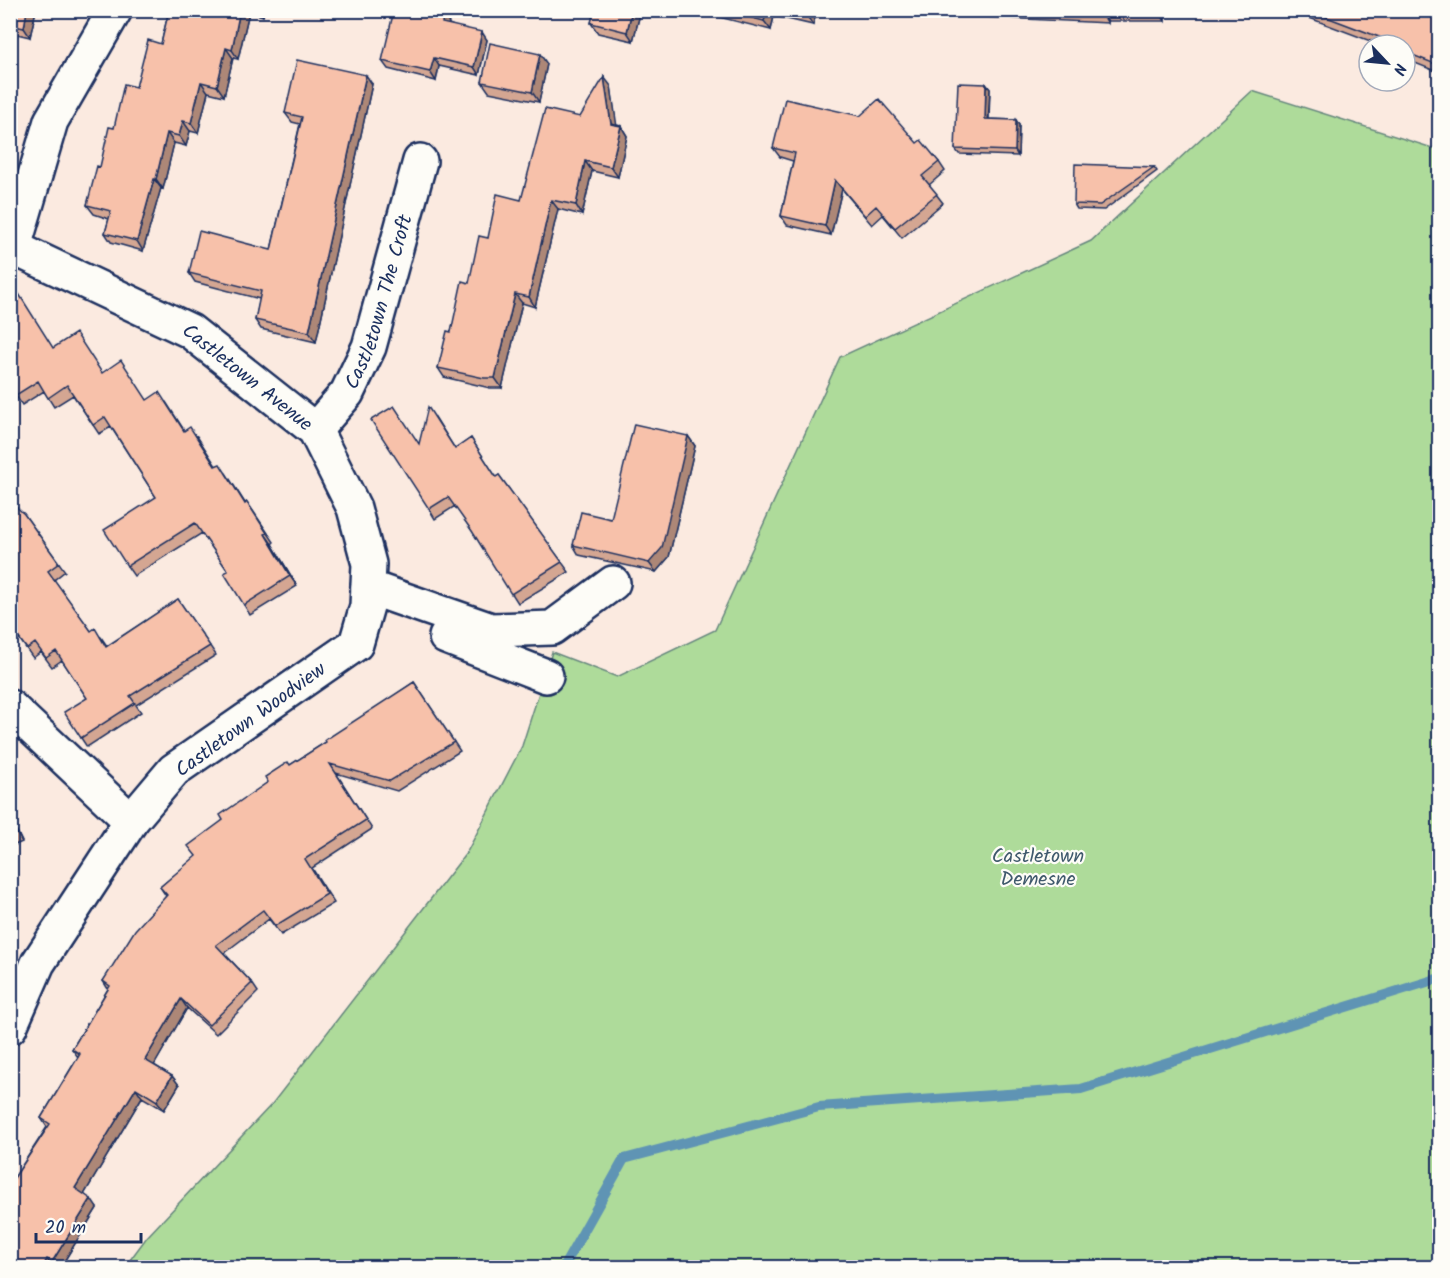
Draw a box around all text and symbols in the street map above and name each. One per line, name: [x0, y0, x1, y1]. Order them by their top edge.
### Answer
north arrow: [1357, 33, 1417, 93]
text: N: [1386, 59, 1413, 79]
street label: Castletown The Croft: [337, 211, 423, 395]
street label: Castletown Avenue: [174, 316, 319, 441]
street label: Castletown Woodview: [169, 655, 334, 786]
park label: Castletown Demesne: [992, 841, 1084, 896]
scale bar: [36, 1206, 141, 1244]
text: 20 m: [45, 1214, 86, 1243]

